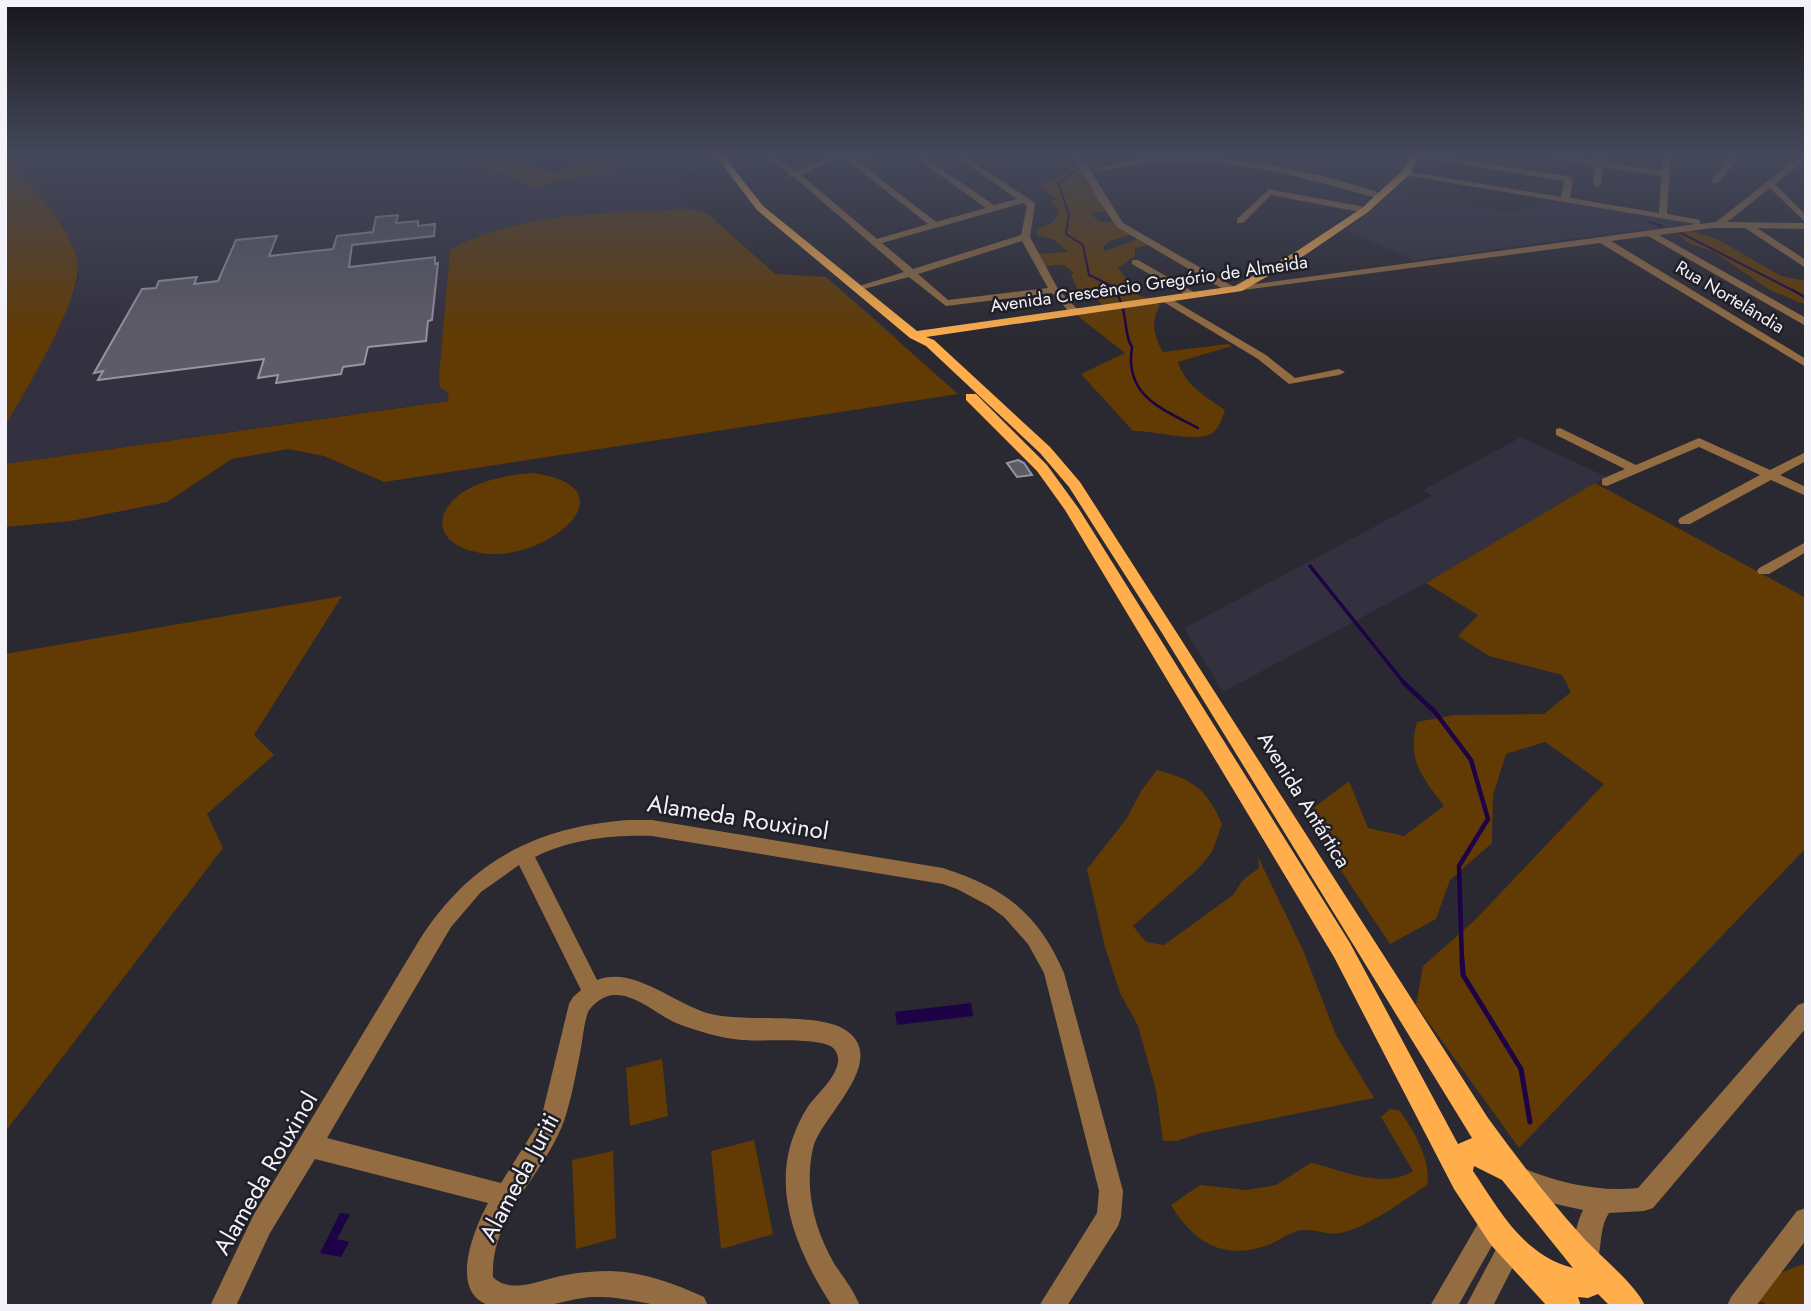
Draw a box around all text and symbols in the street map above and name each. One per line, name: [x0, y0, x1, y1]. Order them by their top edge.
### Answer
street label: Avenida Crescêncio Gregório de Almeida: [989, 249, 1309, 319]
street label: Rua Nortelândia: [1671, 254, 1789, 340]
street label: Avenida Antártica: [1250, 726, 1358, 874]
street label: Alameda Rouxinol: [645, 785, 831, 849]
street label: Alameda Rouxinol: [204, 1085, 326, 1261]
street label: Alameda Juriti: [470, 1106, 568, 1248]

